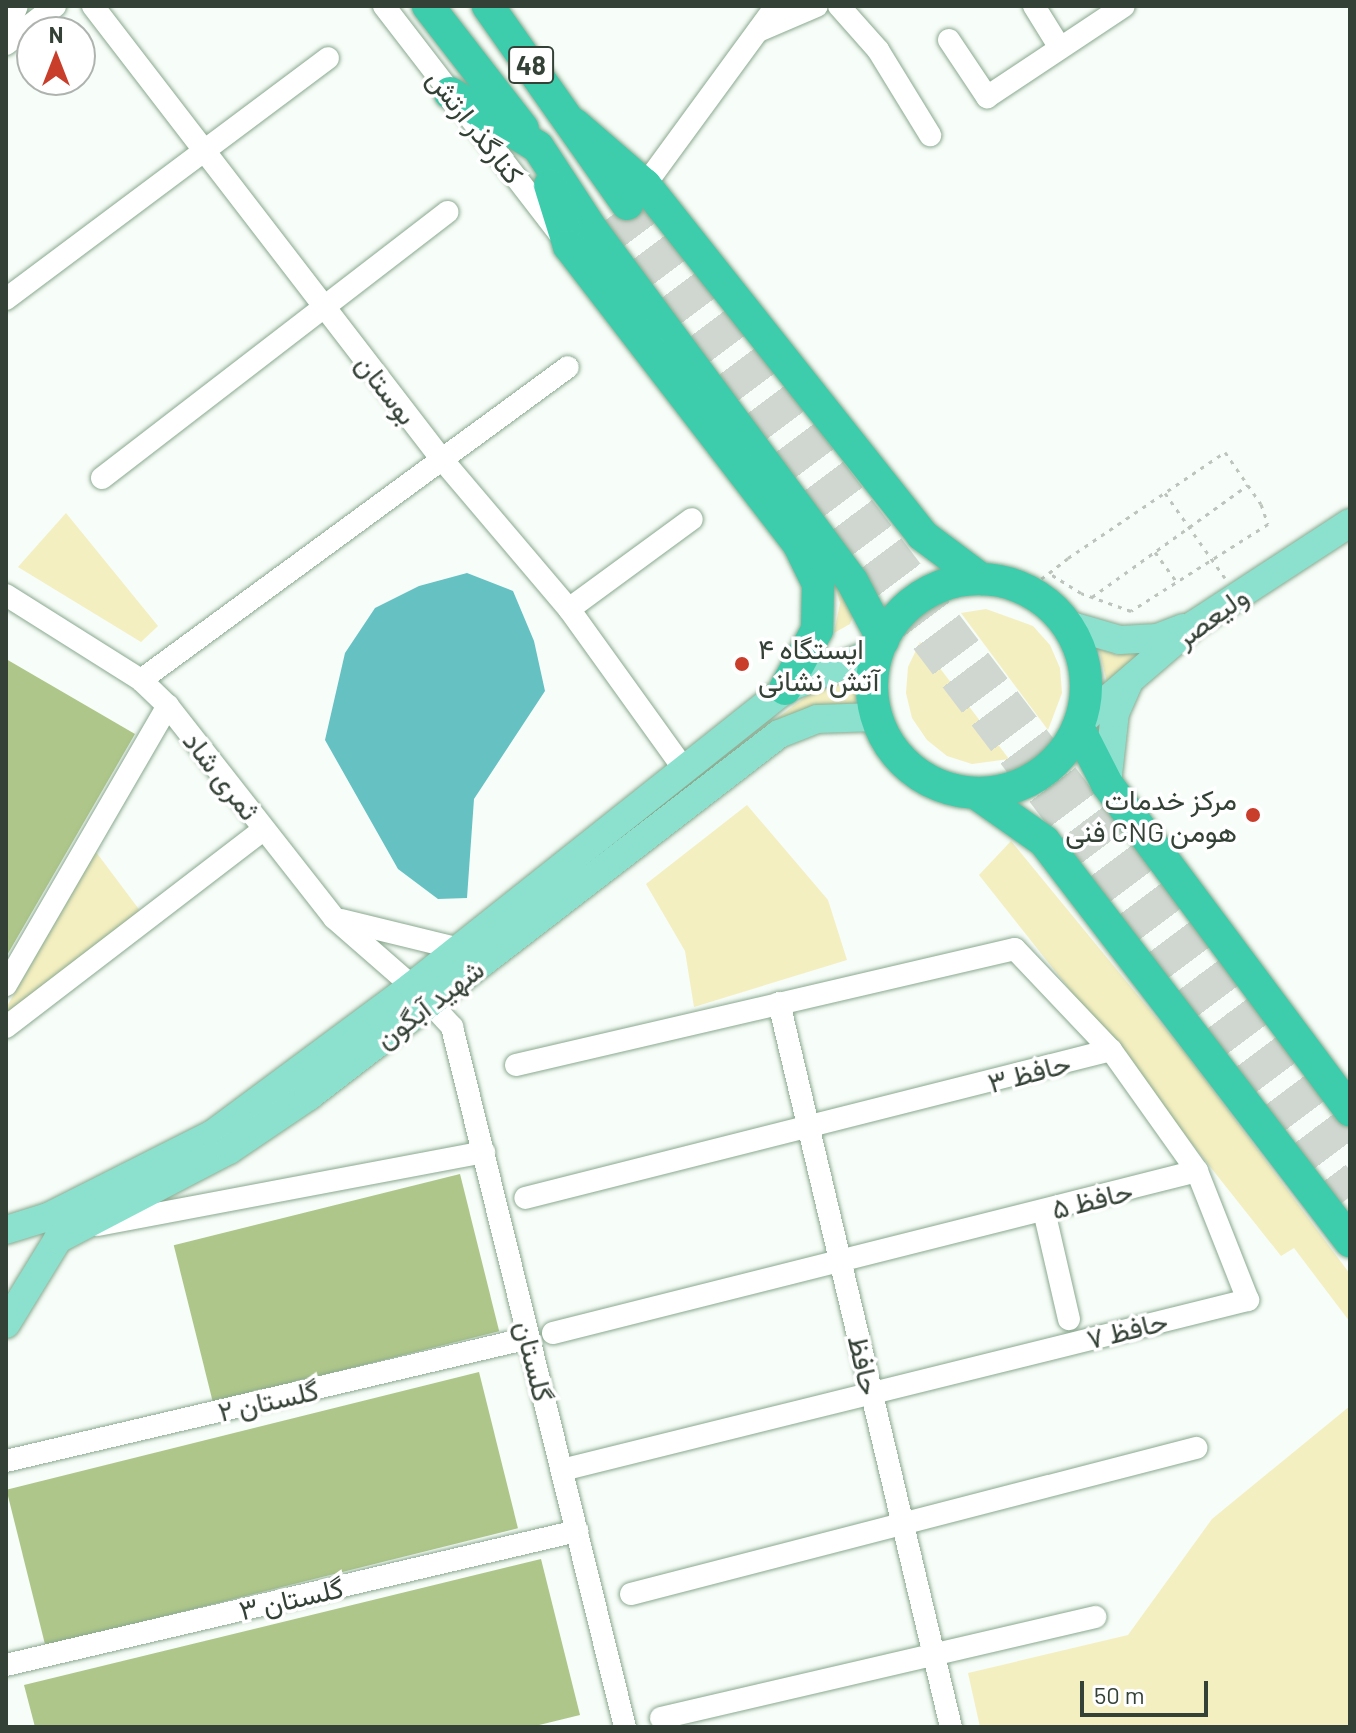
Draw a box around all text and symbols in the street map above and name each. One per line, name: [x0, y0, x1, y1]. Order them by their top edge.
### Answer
north arrow: [16, 16, 96, 96]
text: N: [49, 21, 63, 47]
road number: 48: [507, 43, 555, 87]
street label: کنارگذر ارتش: [421, 62, 531, 190]
street label: بوستان: [349, 347, 425, 431]
street label: ولیعصر: [1168, 578, 1254, 654]
place label: ایستگاه ۴ آتش نشانی: [758, 631, 879, 697]
marker: ایستگاه ۴ آتش نشانی: [733, 655, 751, 673]
street label: ثمری شاد: [177, 724, 267, 826]
place label: مرکز خدمات فنی CNG هومن: [1065, 782, 1237, 848]
marker: مرکز خدمات فنی CNG هومن: [1244, 806, 1262, 824]
street label: شهید آبگون: [368, 951, 490, 1055]
street label: حافظ ۳: [984, 1045, 1074, 1099]
street label: حافظ ۵: [1048, 1173, 1136, 1225]
street label: حافظ ۷: [1083, 1303, 1171, 1355]
street label: گلستان: [509, 1317, 561, 1405]
street label: حافظ: [842, 1332, 888, 1398]
street label: گلستان ۲: [214, 1372, 322, 1428]
street label: گلستان ۳: [236, 1570, 346, 1626]
scale bar: [1084, 1665, 1212, 1715]
text: 50 m: [1094, 1680, 1145, 1709]

